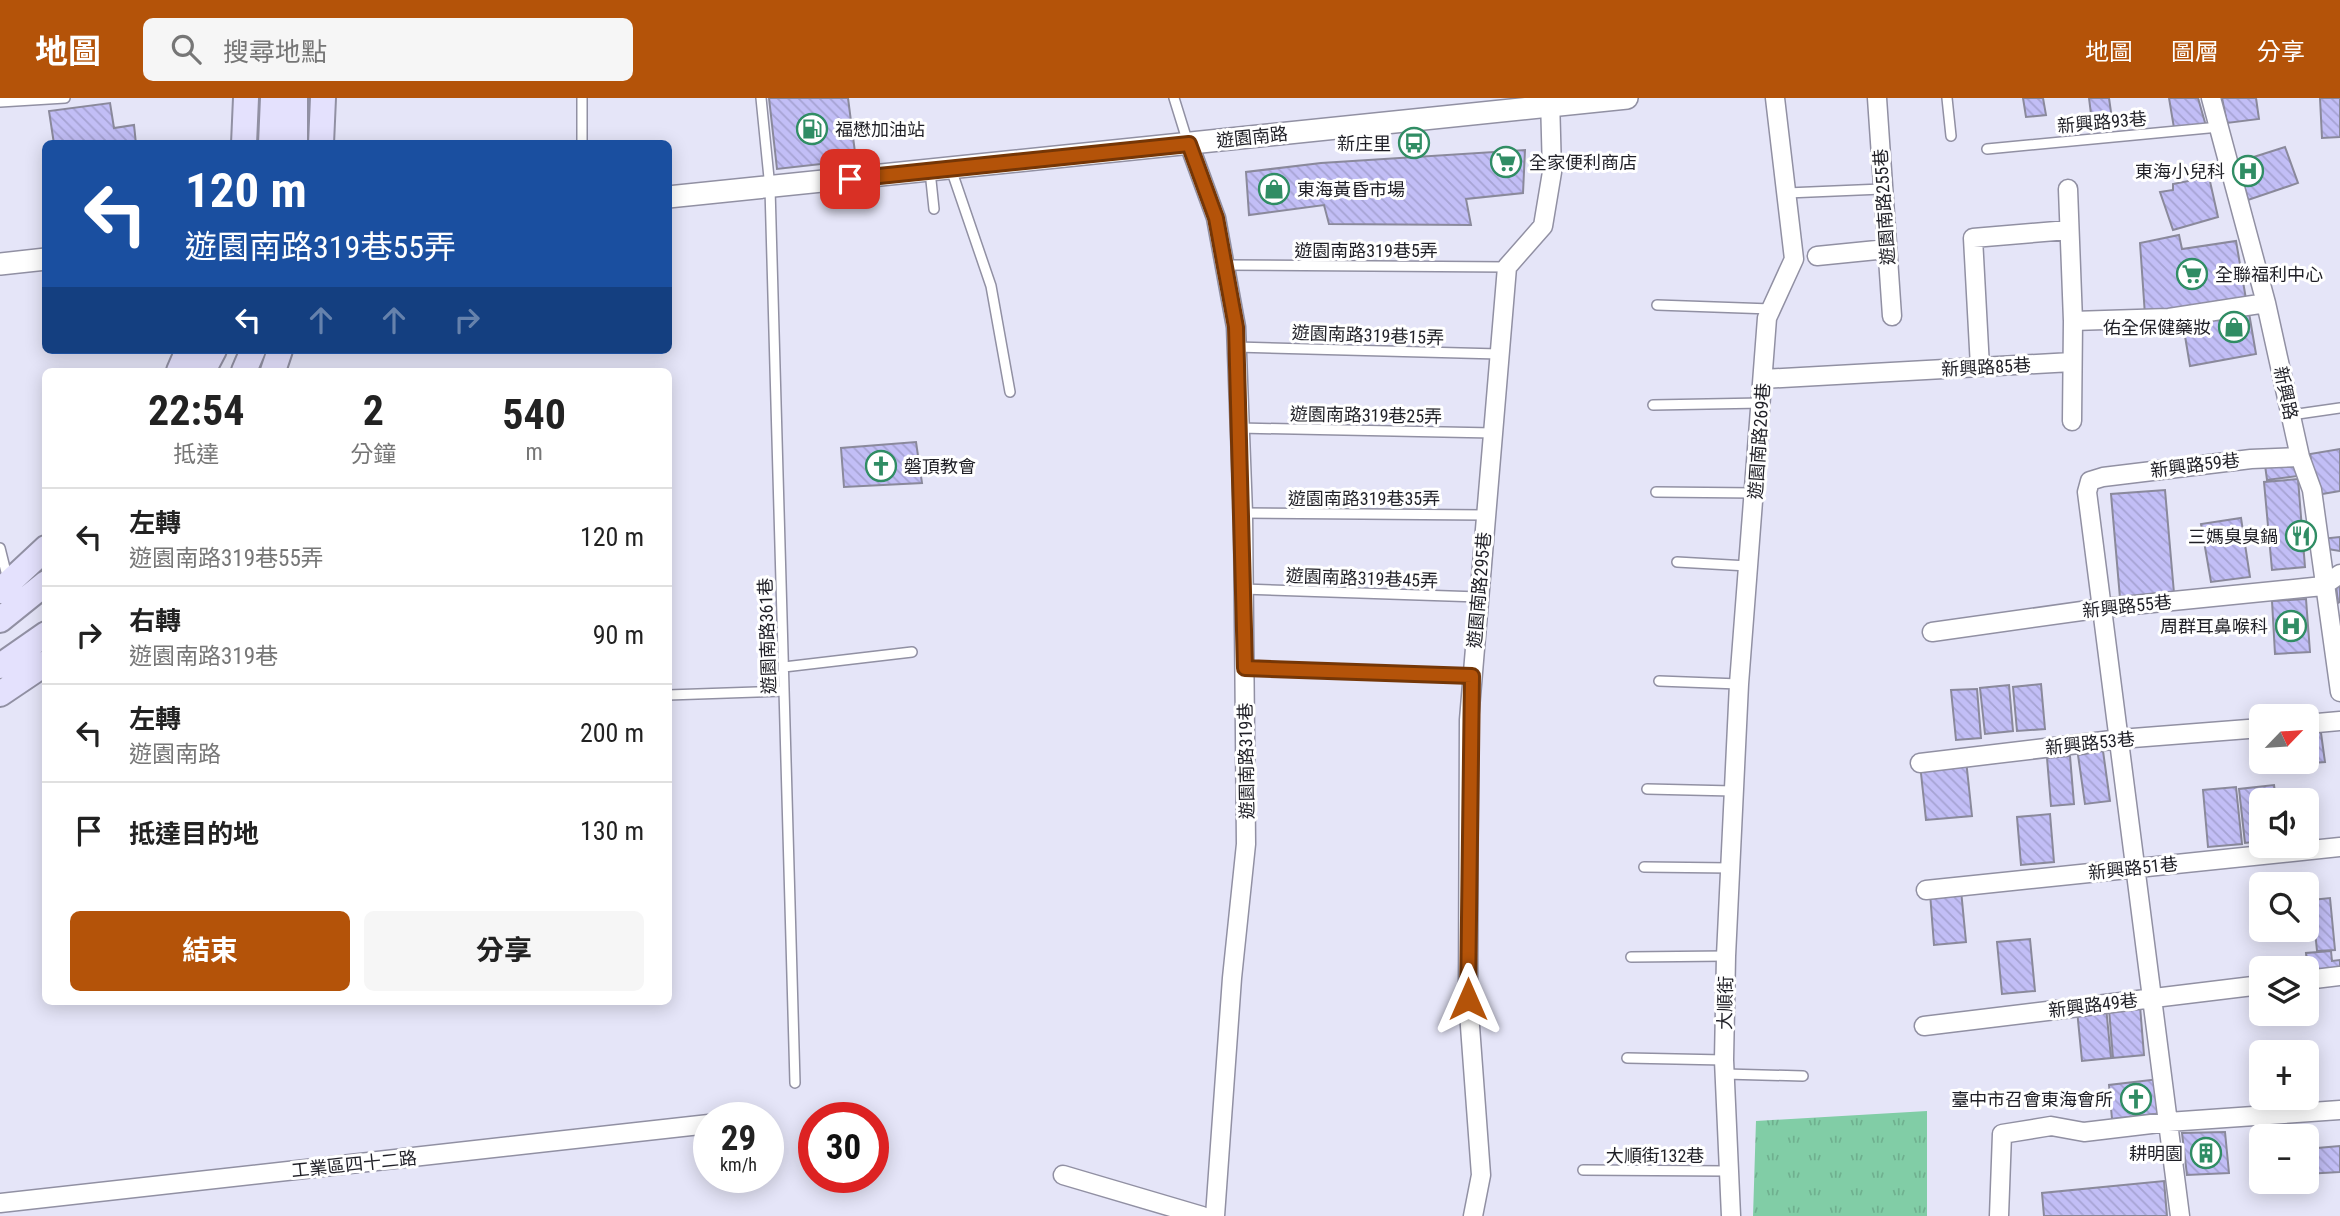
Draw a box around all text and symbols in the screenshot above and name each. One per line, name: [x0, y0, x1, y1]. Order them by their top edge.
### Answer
search box: [143, 18, 633, 81]
icon: search: [167, 30, 205, 68]
text: 地圖: [35, 32, 101, 71]
text: 搜尋地點: [223, 37, 327, 67]
text: 地圖: [2085, 38, 2133, 66]
text: 圖層: [2171, 38, 2219, 66]
text: 分享: [2257, 38, 2305, 66]
street label: 新興路93巷: [2056, 108, 2148, 136]
fuel station icon: 福懋加油站: [795, 112, 829, 146]
place label: 福懋加油站: [835, 119, 925, 140]
street label: 遊園南路: [1215, 123, 1289, 151]
bus stop icon: 新庄里: [1397, 126, 1431, 160]
place label: 新庄里: [1337, 133, 1391, 154]
supermarket icon: 全家便利商店: [1489, 145, 1523, 179]
street label: 遊園南路255巷: [1869, 148, 1899, 266]
pin: [820, 149, 880, 209]
place label: 全家便利商店: [1529, 152, 1637, 173]
hospital icon: 東海小兒科: [2231, 154, 2265, 188]
icon: arrive: [831, 160, 869, 198]
place label: 東海小兒科: [2135, 161, 2225, 182]
text: 120 m: [185, 162, 307, 219]
icon: left: [70, 168, 161, 259]
shop icon: 東海黃昏市場: [1257, 172, 1291, 206]
place label: 東海黃昏市場: [1297, 179, 1405, 200]
text: 遊園南路319巷55弄: [185, 228, 456, 266]
street label: 遊園南路319巷5弄: [1294, 240, 1438, 261]
supermarket icon: 全聯福利中心: [2175, 257, 2209, 291]
place label: 全聯福利中心: [2215, 264, 2323, 285]
icon: left: [229, 301, 267, 339]
icon: ahead: [302, 301, 340, 339]
icon: ahead: [375, 301, 413, 339]
icon: right: [448, 301, 486, 339]
shop icon: 佑全保健藥妝: [2217, 310, 2251, 344]
place label: 佑全保健藥妝: [2103, 317, 2211, 338]
street label: 遊園南路319巷15弄: [1291, 322, 1445, 348]
street label: 新興路85巷: [1941, 354, 2031, 380]
street label: 新興路: [2270, 364, 2302, 422]
street label: 遊園南路269巷: [1744, 382, 1774, 500]
text: 22:54: [148, 386, 244, 435]
text: 2: [363, 386, 384, 435]
text: 540: [502, 390, 566, 439]
street label: 遊園南路319巷25弄: [1290, 403, 1442, 427]
text: m: [525, 439, 543, 466]
text: 抵達: [173, 441, 219, 468]
text: 分鐘: [350, 441, 396, 468]
church icon: 磐頂教會: [864, 449, 898, 483]
street label: 新興路59巷: [2149, 449, 2241, 481]
place label: 磐頂教會: [904, 456, 976, 477]
street label: 遊園南路319巷35弄: [1288, 488, 1440, 509]
text: 左轉: [129, 508, 181, 538]
icon: left: [70, 518, 108, 556]
restaurant icon: 三媽臭臭鍋: [2284, 519, 2318, 553]
text: 120 m: [580, 522, 644, 552]
place label: 三媽臭臭鍋: [2188, 526, 2278, 547]
street label: 遊園南路295巷: [1463, 531, 1495, 649]
text: 遊園南路319巷55弄: [129, 545, 324, 572]
street label: 遊園南路319巷45弄: [1285, 565, 1439, 591]
street label: 遊園南路361巷: [754, 577, 780, 695]
street label: 新興路55巷: [2081, 591, 2173, 621]
text: 右轉: [129, 606, 181, 636]
hospital icon: 周群耳鼻喉科: [2274, 609, 2308, 643]
icon: right: [70, 616, 108, 654]
place label: 周群耳鼻喉科: [2160, 616, 2268, 637]
text: 90 m: [593, 620, 644, 650]
text: 遊園南路319巷: [129, 643, 278, 670]
street label: 遊園南路319巷: [1234, 702, 1258, 820]
text: 左轉: [129, 704, 181, 734]
north arrow: [2249, 704, 2319, 774]
map controls: [2249, 704, 2319, 1194]
icon: left: [70, 714, 108, 752]
text: 200 m: [580, 718, 644, 748]
street label: 新興路53巷: [2044, 728, 2136, 758]
text: 遊園南路: [129, 741, 221, 768]
button: sound: [2249, 788, 2319, 858]
icon: arrive: [70, 812, 108, 850]
text: 130 m: [580, 816, 644, 846]
text: 抵達目的地: [129, 819, 259, 849]
street label: 新興路51巷: [2087, 853, 2179, 883]
button: search: [2249, 872, 2319, 942]
button: 結束: [70, 911, 350, 991]
button: 分享: [364, 911, 644, 991]
button: layers: [2249, 956, 2319, 1026]
position arrow: [1431, 962, 1505, 1036]
street label: 大順街: [1714, 976, 1736, 1030]
street label: 新興路49巷: [2047, 989, 2139, 1021]
button: +: [2249, 1040, 2319, 1110]
church icon: 臺中市召會東海會所: [2119, 1082, 2153, 1116]
place label: 臺中市召會東海會所: [1951, 1089, 2113, 1110]
speed limit sign: 30: [798, 1102, 889, 1193]
text: 29: [721, 1118, 756, 1159]
button: −: [2249, 1124, 2319, 1194]
building icon: 耕明園: [2189, 1136, 2223, 1170]
place label: 耕明園: [2129, 1143, 2183, 1164]
street label: 大順街132巷: [1606, 1145, 1704, 1166]
street label: 工業區四十二路: [290, 1147, 418, 1181]
text: km/h: [720, 1154, 757, 1175]

